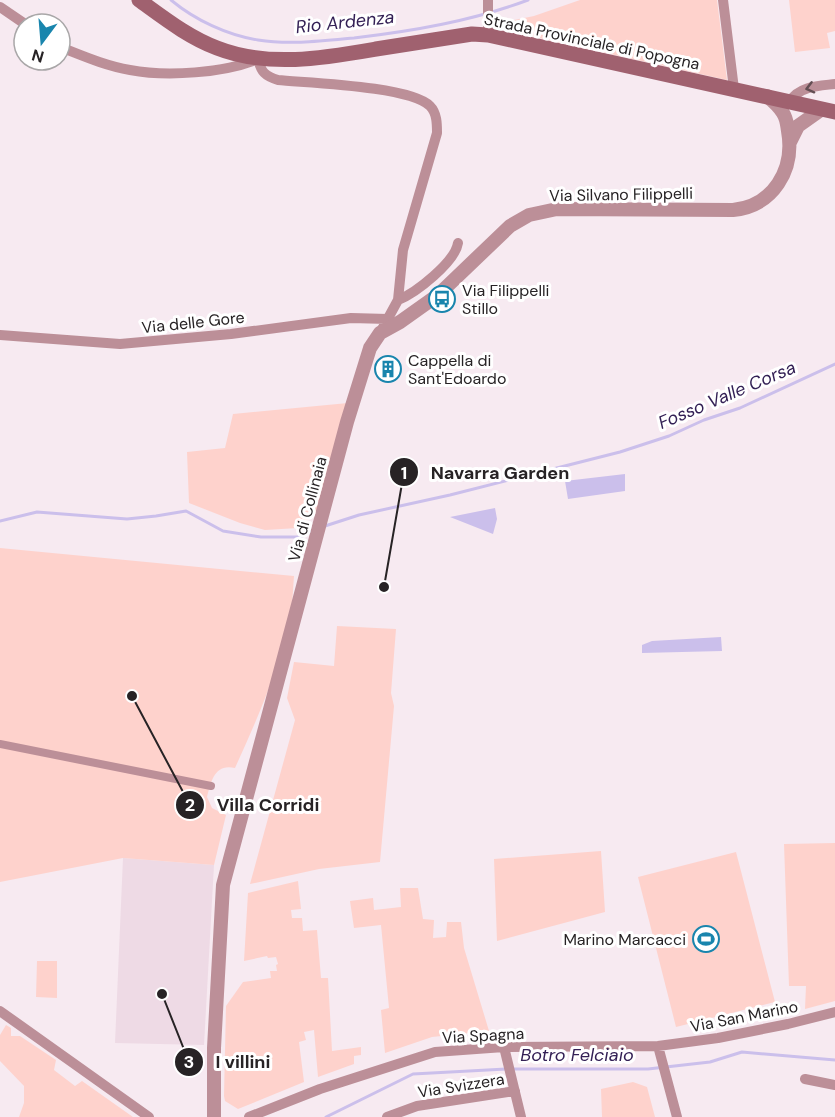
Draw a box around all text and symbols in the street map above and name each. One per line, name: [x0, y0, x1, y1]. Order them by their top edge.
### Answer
water label: Rio Ardenza: [294, 5, 396, 39]
street label: Strada Provinciale di Popogna: [482, 8, 701, 75]
north arrow: [12, 12, 72, 72]
text: N: [29, 44, 47, 68]
one-way arrow: [805, 81, 815, 94]
street label: Via Silvano Filippelli: [549, 183, 693, 206]
place label: Via Filippelli Stillo: [462, 280, 549, 319]
bus stop icon: Via Filippelli Stillo: [427, 284, 457, 314]
street label: Via delle Gore: [141, 307, 246, 338]
place label: Cappella di Sant'Edoardo: [408, 350, 506, 389]
building icon: Cappella di Sant'Edoardo: [373, 354, 403, 384]
water label: Fosso Valle Corsa: [655, 355, 800, 435]
street label: Via di Collinaia: [283, 454, 332, 564]
callout: Navarra Garden: [389, 454, 582, 490]
text: 1: [401, 461, 407, 485]
text: Navarra Garden: [431, 461, 569, 485]
callout: Villa Corridi: [175, 787, 332, 823]
text: 2: [185, 793, 195, 817]
text: Villa Corridi: [217, 793, 319, 817]
sports icon: Marino Marcacci: [691, 924, 721, 954]
place label: Marino Marcacci: [563, 929, 686, 950]
street label: Via San Marino: [688, 996, 800, 1037]
street label: Via Spagna: [441, 1023, 525, 1048]
water label: Botro Felciaio: [520, 1043, 634, 1067]
callout: I villini: [174, 1044, 282, 1080]
text: 3: [184, 1050, 194, 1074]
text: I villini: [216, 1050, 270, 1074]
street label: Via Svizzera: [416, 1068, 506, 1103]

